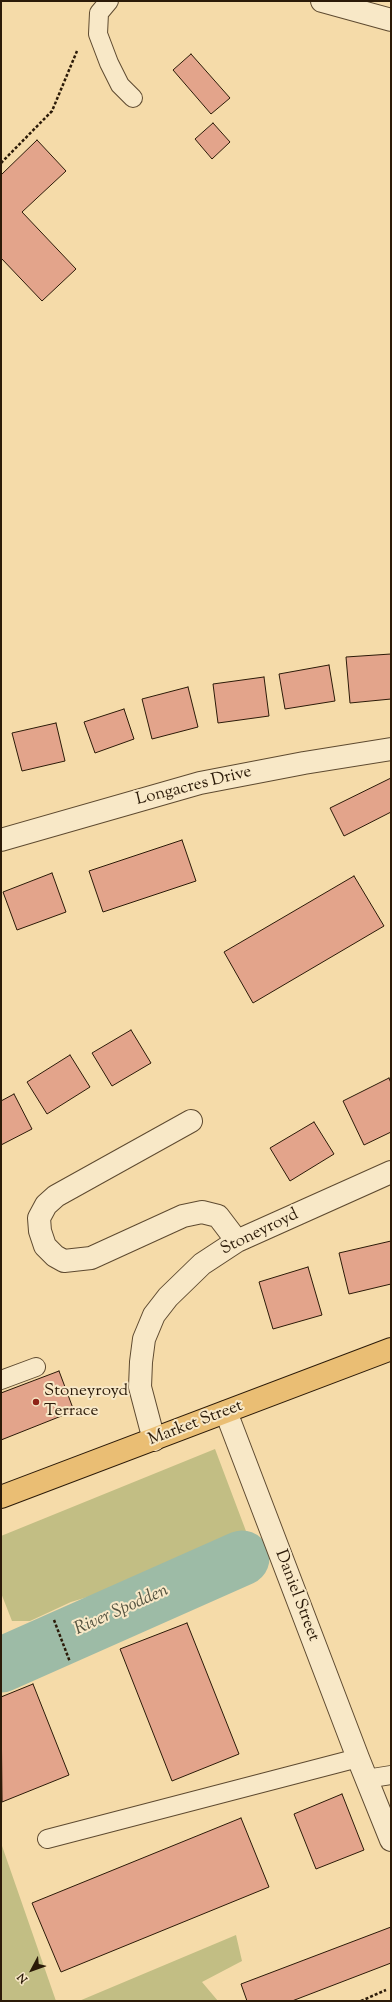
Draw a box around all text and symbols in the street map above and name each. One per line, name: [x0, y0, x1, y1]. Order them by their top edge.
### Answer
street label: Longacres Drive: [134, 763, 254, 811]
street label: Stoneyroyd: [218, 1205, 302, 1261]
place label: Stoneyroyd Terrace: [44, 1382, 128, 1422]
marker: Stoneyroyd Terrace: [31, 1397, 41, 1407]
street label: Market Street: [146, 1397, 246, 1451]
street label: Daniel Street: [269, 1547, 323, 1645]
water label: River Spodden: [72, 1581, 172, 1641]
north arrow: [12, 1950, 52, 1990]
text: N: [14, 1969, 32, 1986]

